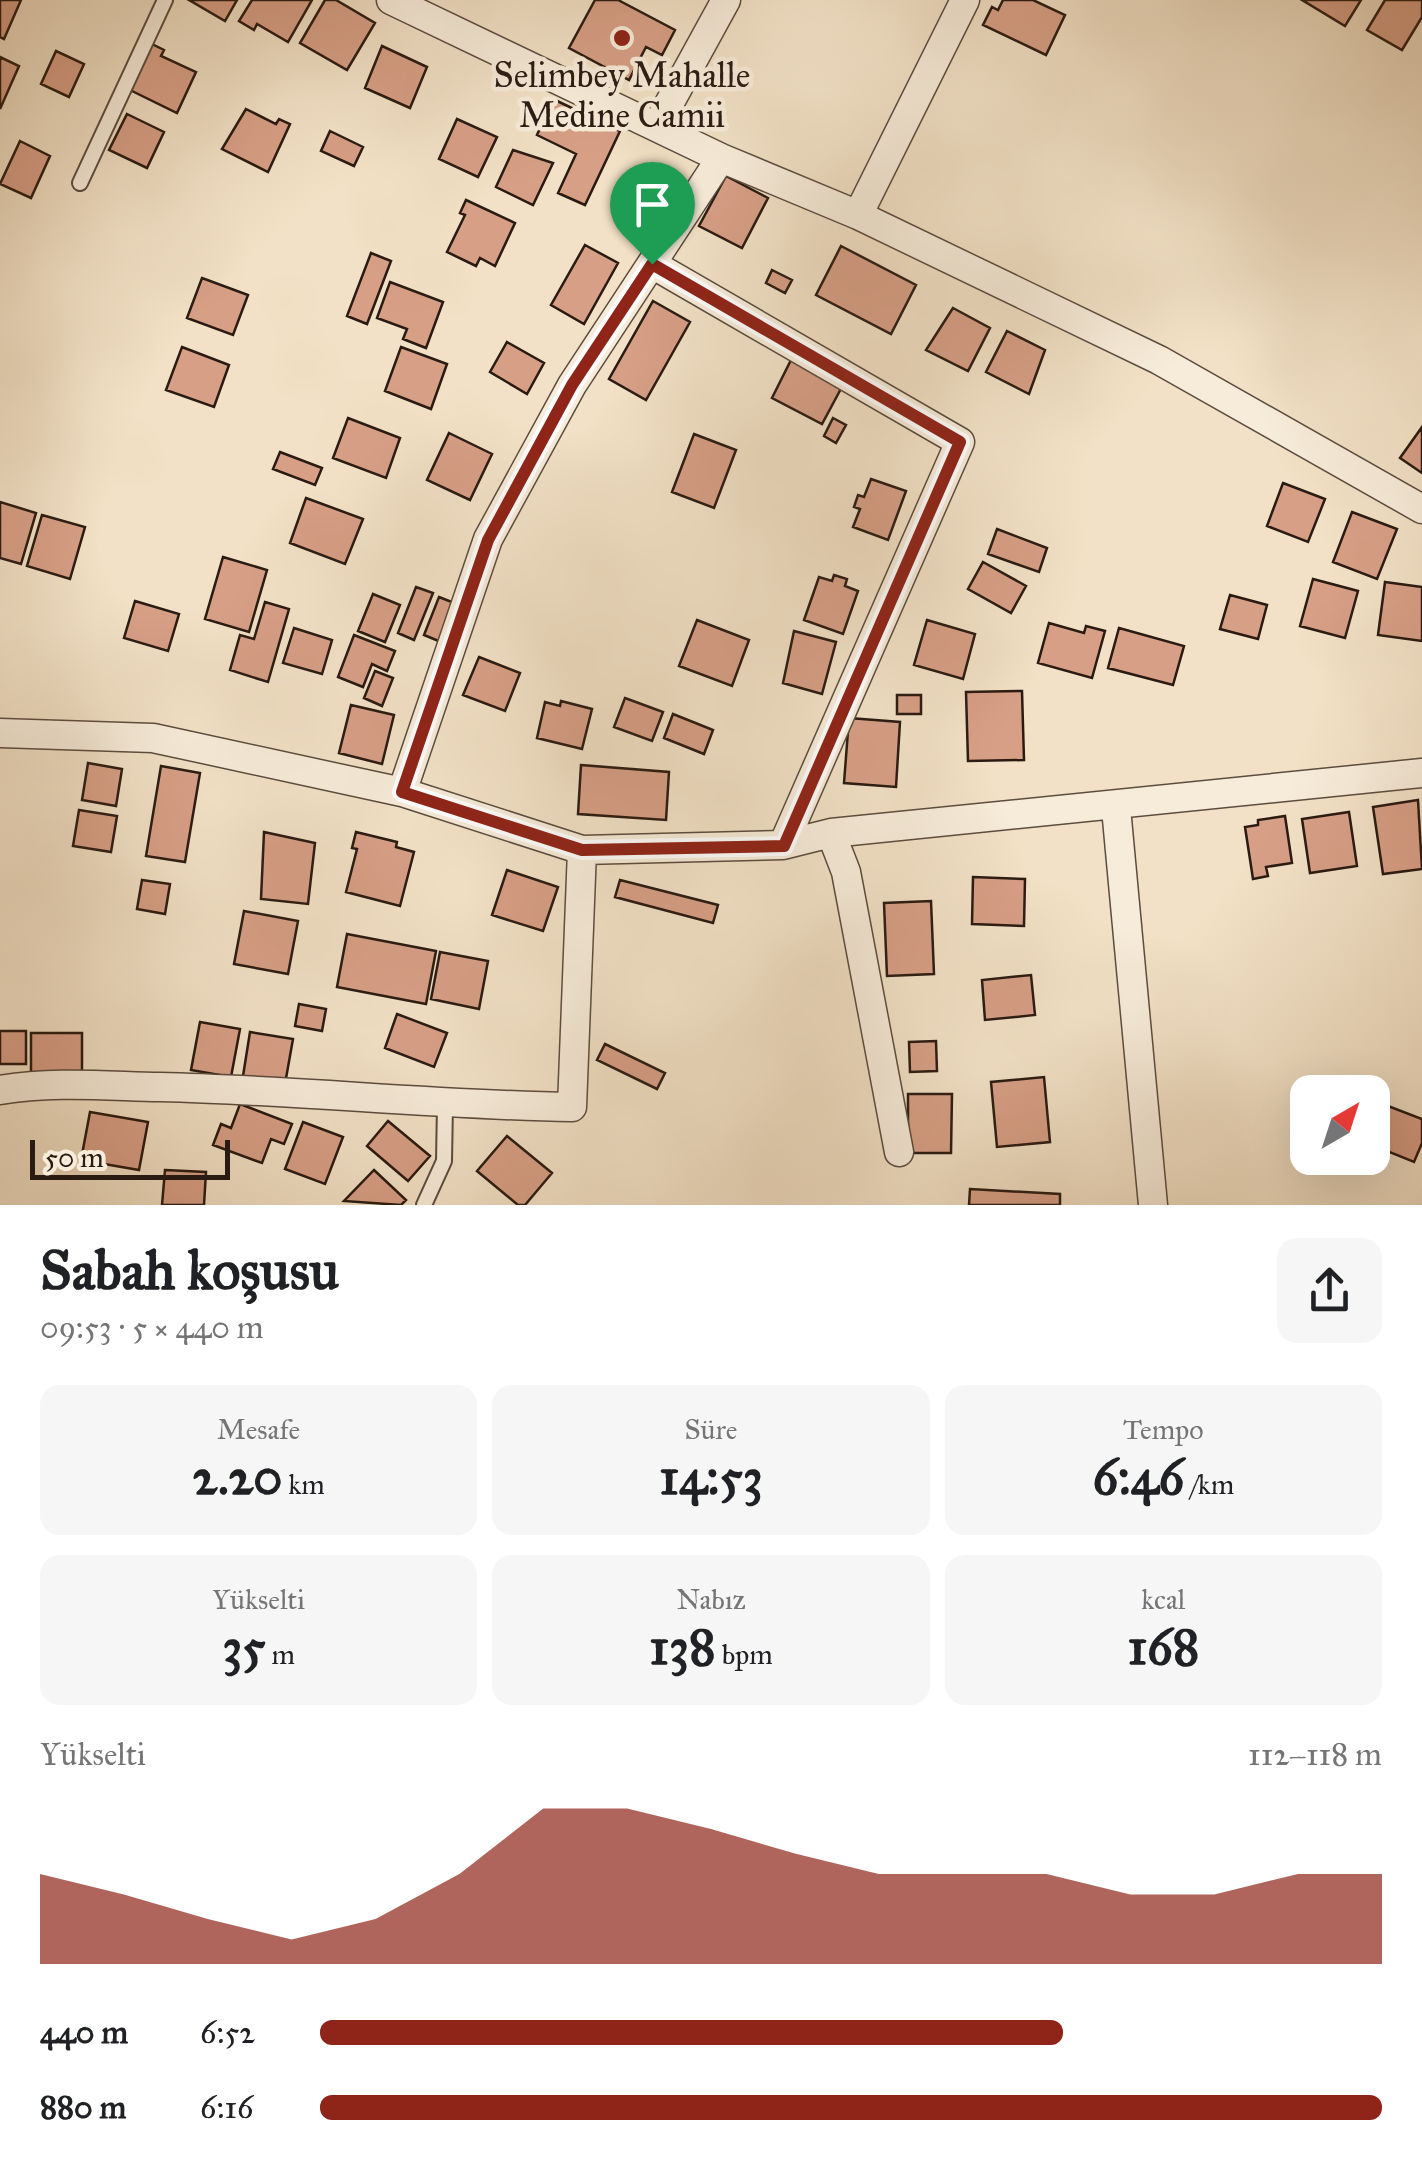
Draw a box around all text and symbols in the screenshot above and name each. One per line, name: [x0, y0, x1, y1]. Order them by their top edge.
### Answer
marker: Selimbey Mahalle Medine Camii: [611, 27, 633, 49]
place label: Selimbey Mahalle Medine Camii: [494, 54, 750, 137]
pin: [610, 162, 695, 265]
icon: arrive: [625, 177, 680, 232]
north arrow: [1290, 1075, 1390, 1175]
map controls: [1290, 1075, 1390, 1175]
scale bar: [30, 1135, 230, 1180]
text: 50 m: [45, 1140, 104, 1175]
text: Sabah koşusu: [40, 1237, 339, 1304]
button: share: [1277, 1238, 1382, 1343]
text: 09:53 · 5 × 440 m: [40, 1308, 264, 1347]
text: Mesafe: [217, 1412, 300, 1447]
text: Süre: [684, 1412, 737, 1447]
text: Tempo: [1123, 1412, 1204, 1447]
text: 2.20: [192, 1447, 282, 1508]
text: 14:53: [659, 1447, 763, 1508]
text: 6:46: [1092, 1447, 1184, 1508]
text: km: [282, 1467, 325, 1502]
text: /km: [1184, 1467, 1234, 1502]
text: Yükselti: [212, 1582, 305, 1617]
text: Nabız: [676, 1582, 746, 1617]
text: kcal: [1141, 1582, 1185, 1617]
text: 35: [222, 1617, 266, 1678]
text: 138: [649, 1617, 716, 1678]
text: 168: [1127, 1617, 1199, 1678]
text: m: [266, 1637, 295, 1672]
text: bpm: [716, 1637, 773, 1672]
text: Yükselti: [40, 1735, 146, 1774]
text: 112–118 m: [1248, 1735, 1382, 1774]
text: 440 m: [40, 2013, 128, 2052]
text: 6:52: [200, 2013, 255, 2052]
text: 880 m: [40, 2088, 126, 2127]
text: 6:16: [200, 2088, 253, 2127]

